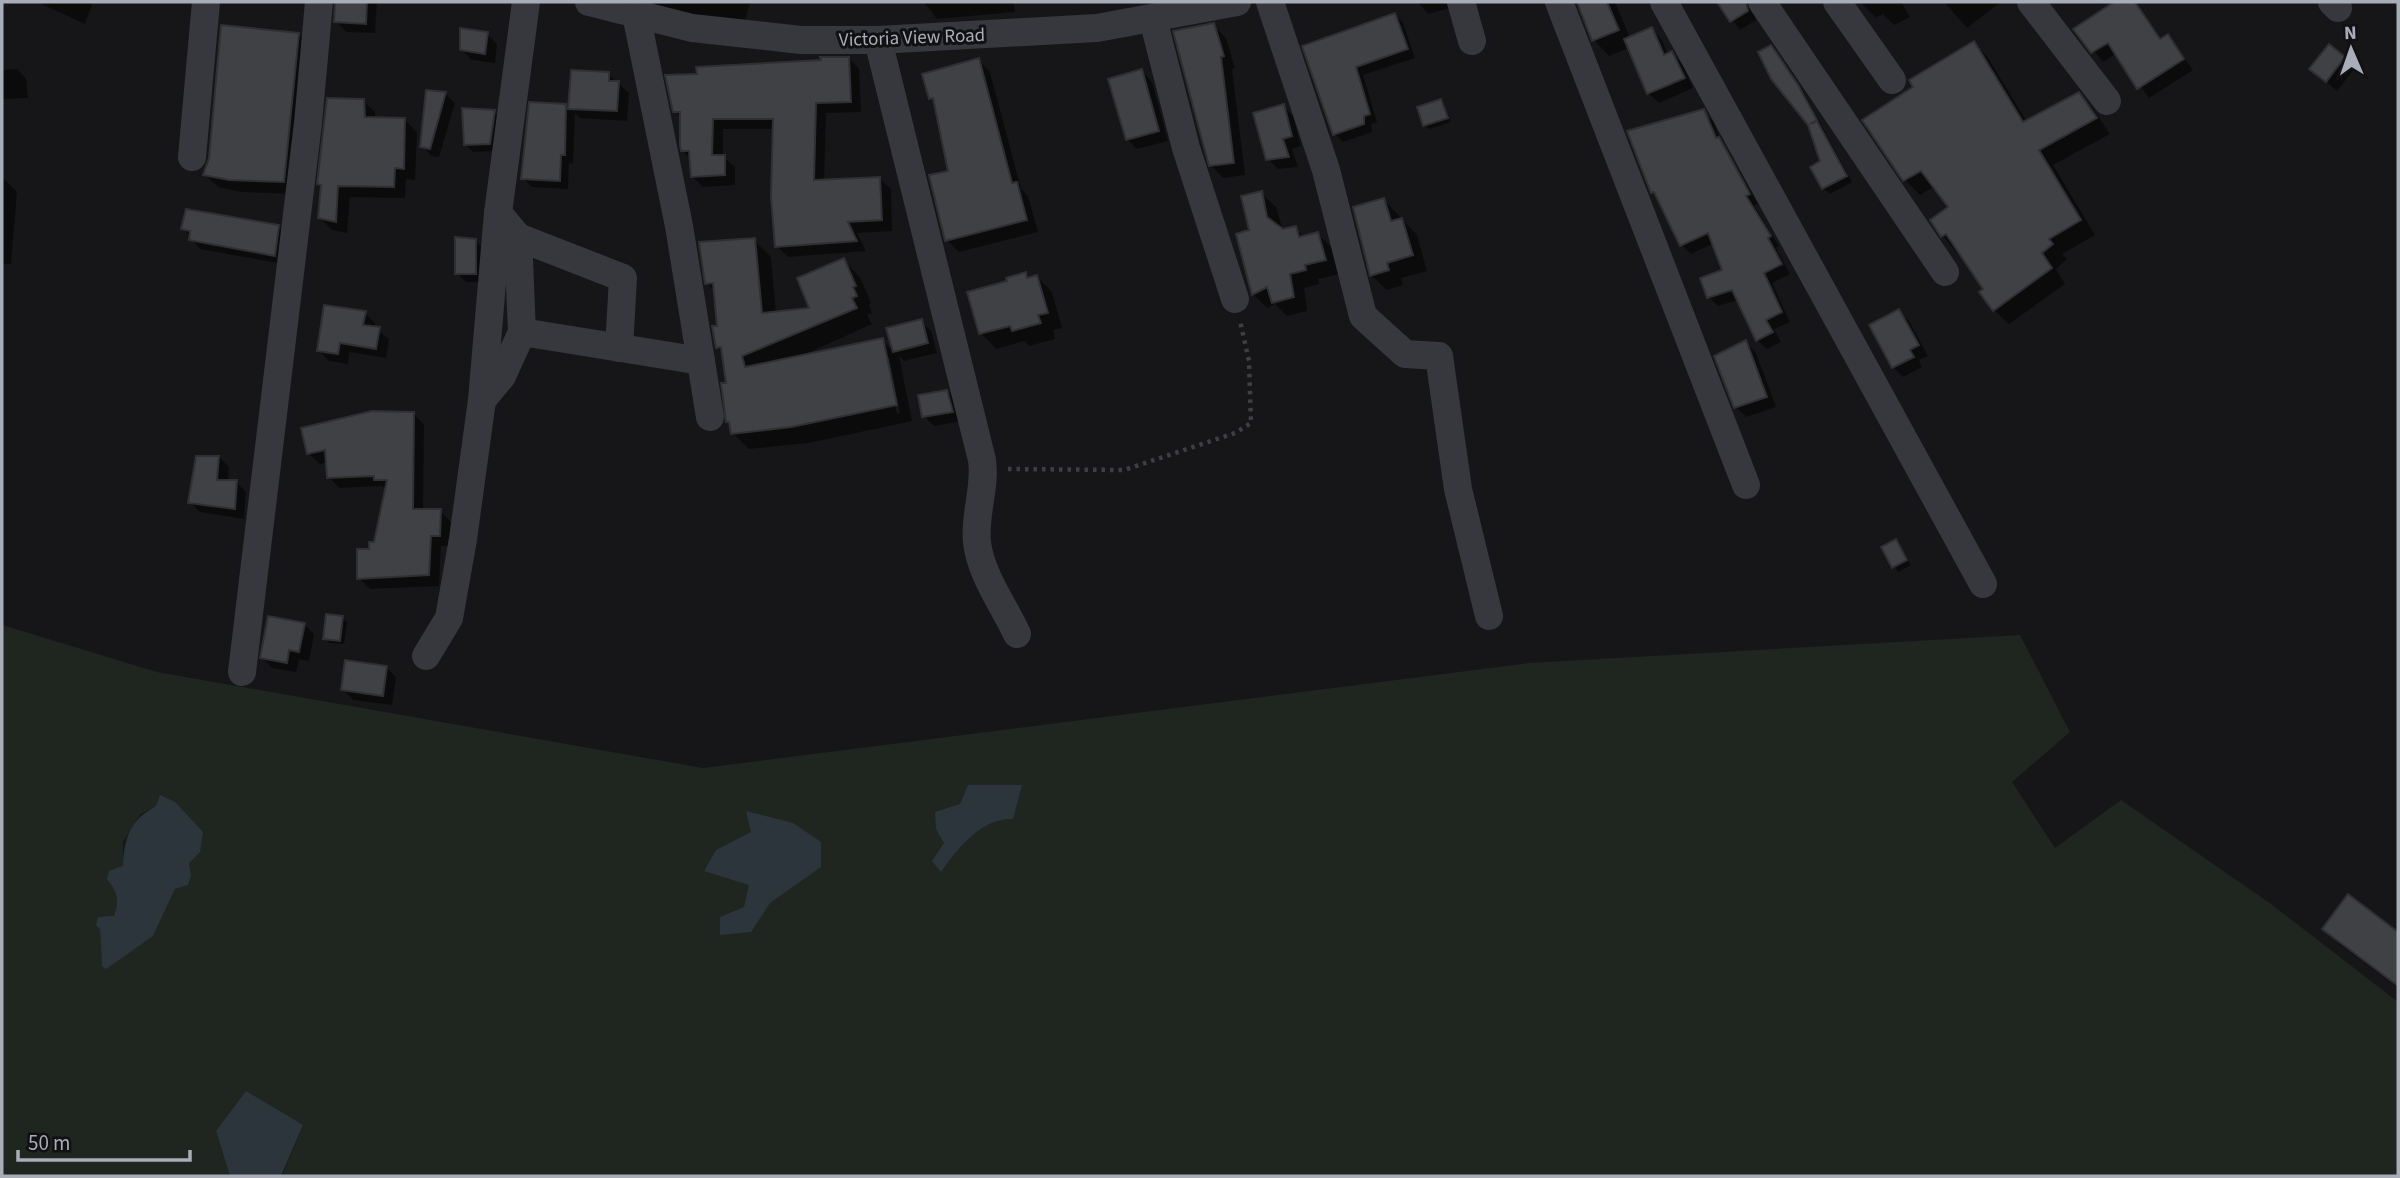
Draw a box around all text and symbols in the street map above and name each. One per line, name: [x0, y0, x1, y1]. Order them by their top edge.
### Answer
north arrow: [2316, 14, 2386, 84]
text: N: [2344, 20, 2357, 47]
street label: Victoria View Road: [838, 22, 986, 54]
scale bar: [18, 1118, 189, 1162]
text: 50 m: [28, 1128, 70, 1158]

